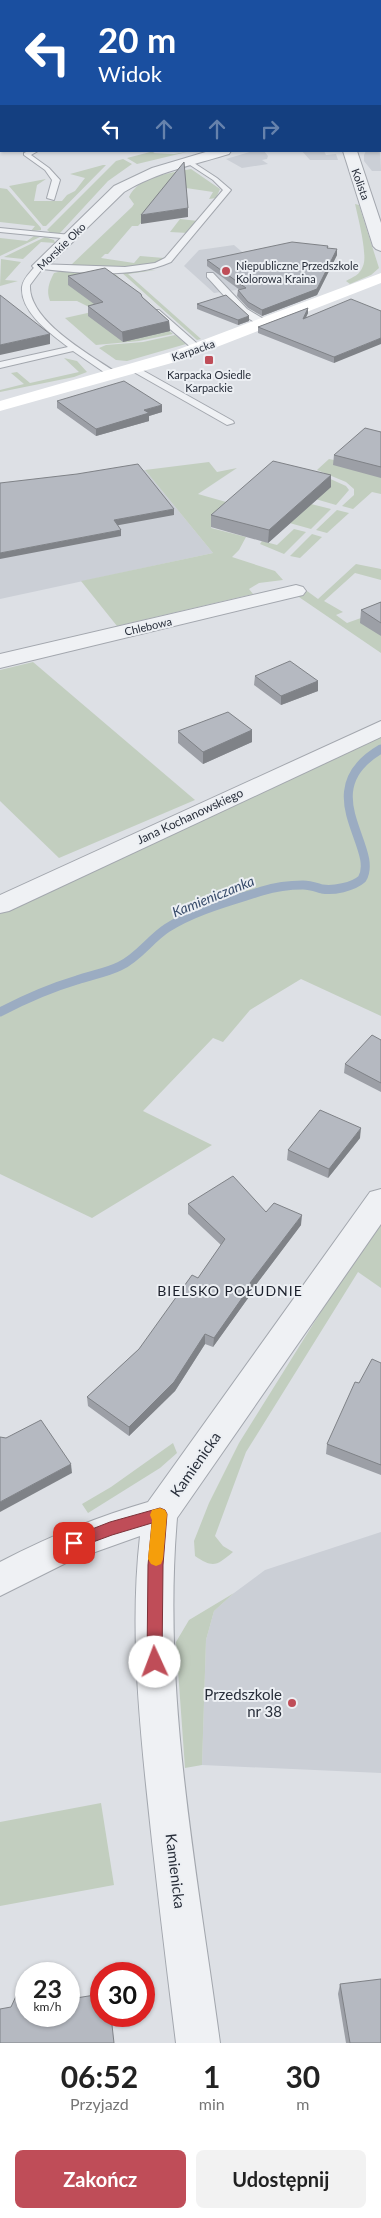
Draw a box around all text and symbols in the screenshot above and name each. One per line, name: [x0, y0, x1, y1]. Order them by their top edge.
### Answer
text: 20 m: [98, 18, 176, 60]
icon: left: [15, 20, 80, 85]
text: Widok: [98, 60, 162, 87]
icon: left: [97, 115, 125, 143]
icon: ahead: [150, 115, 178, 143]
icon: ahead: [203, 115, 231, 143]
icon: right: [256, 115, 284, 143]
street label: Kolista: [349, 166, 373, 202]
street label: Morskie Oko: [34, 220, 88, 272]
place label: Niepubliczne Przedszkole Kolorowa Kraina: [236, 259, 359, 285]
marker: Niepubliczne Przedszkole Kolorowa Kraina: [220, 265, 232, 277]
street label: Karpacka: [170, 337, 216, 363]
marker: Karpacka Osiedle Karpackie: [203, 354, 215, 366]
place label: Karpacka Osiedle Karpackie: [167, 368, 251, 394]
street label: Chlebowa: [123, 614, 173, 638]
street label: Jana Kochanowskiego: [135, 785, 246, 847]
water label: Kamieniczanka: [169, 872, 257, 920]
district label: BIELSKO POŁUDNIE: [157, 1282, 303, 1299]
street label: Kamienicka: [166, 1428, 224, 1500]
pin: [53, 1522, 95, 1564]
icon: arrive: [60, 1529, 88, 1557]
position arrow: [128, 1635, 180, 1687]
place label: Przedszkole nr 38: [204, 1685, 282, 1720]
marker: Przedszkole nr 38: [286, 1697, 298, 1709]
street label: Kamienicka: [162, 1832, 190, 1910]
speed limit sign: 30: [90, 1962, 155, 2027]
text: 23: [33, 1973, 62, 2003]
text: km/h: [33, 1999, 62, 2014]
text: 06:52: [61, 2058, 138, 2094]
text: 1: [203, 2058, 220, 2094]
text: 30: [285, 2058, 320, 2094]
text: Przyjazd: [70, 2094, 129, 2113]
text: min: [199, 2094, 225, 2113]
text: m: [296, 2094, 309, 2113]
button: Zakończ: [15, 2150, 186, 2208]
button: Udostępnij: [196, 2150, 366, 2208]

